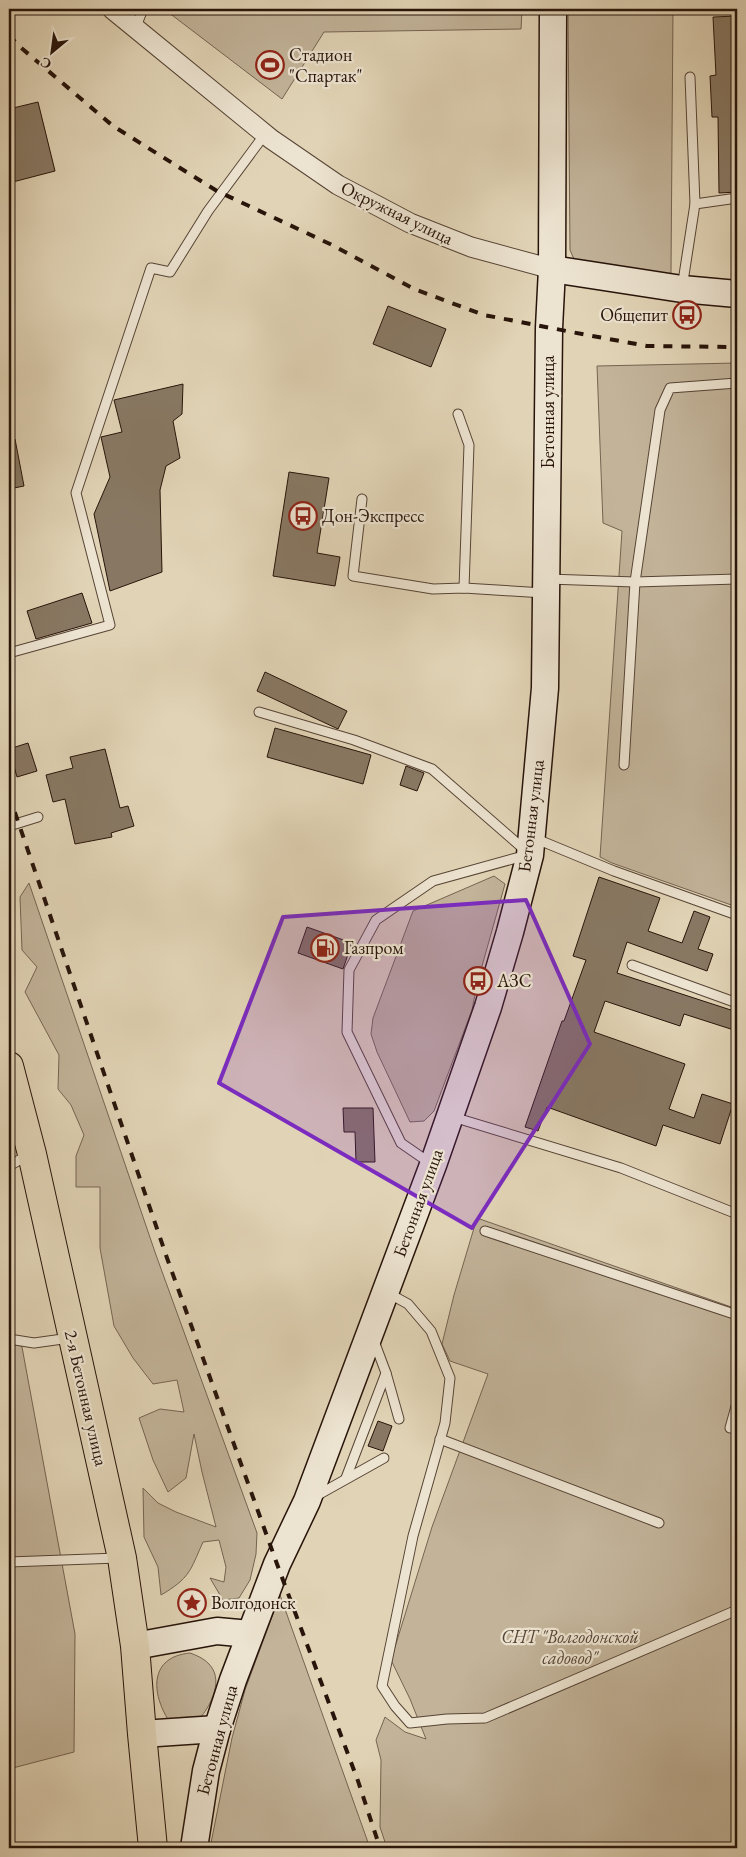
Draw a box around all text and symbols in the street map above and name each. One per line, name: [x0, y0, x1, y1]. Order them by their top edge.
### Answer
north arrow: [28, 28, 78, 78]
place label: Стадион "Спартак": [289, 43, 362, 87]
sports icon: Стадион "Спартак": [255, 50, 285, 80]
text: С: [37, 53, 54, 74]
street label: Окружная улица: [337, 175, 458, 250]
bus stop icon: Общепит: [672, 300, 702, 330]
place label: Общепит: [600, 303, 669, 326]
street label: Бетонная улица: [536, 354, 559, 469]
bus stop icon: Дон-Экспресс: [288, 501, 318, 531]
place label: Дон-Экспресс: [322, 504, 424, 527]
street label: Бетонная улица: [512, 757, 549, 874]
fuel station icon: Газпром: [310, 933, 340, 963]
place label: Газпром: [344, 936, 404, 959]
bus stop icon: АЗС: [463, 966, 493, 996]
place label: АЗС: [496, 969, 531, 992]
street label: Бетонная улица: [387, 1145, 448, 1260]
street label: 2-я Бетонная улица: [60, 1328, 113, 1469]
place icon: Волгодонск: [177, 1588, 207, 1618]
place label: Волгодонск: [211, 1591, 296, 1614]
park label: СНТ "Волгодонской садовод": [501, 1625, 639, 1669]
street label: Бетонная улица: [191, 1681, 243, 1798]

